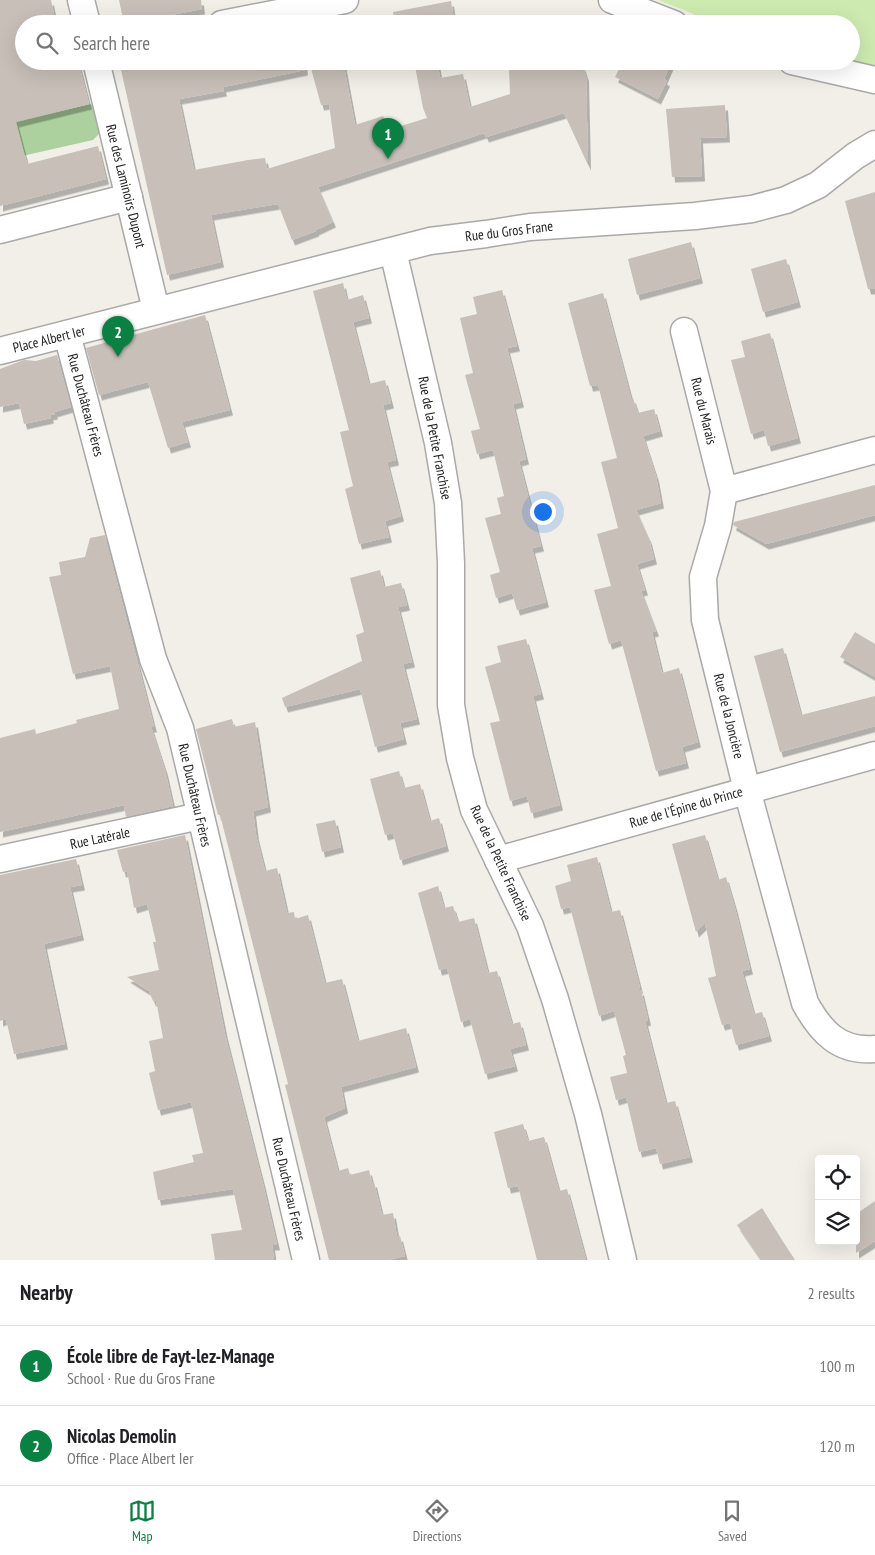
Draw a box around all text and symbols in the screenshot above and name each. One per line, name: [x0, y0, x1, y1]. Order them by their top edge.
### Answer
search box: [15, 15, 860, 70]
icon: search: [33, 29, 61, 57]
text: Search here: [73, 31, 150, 55]
pin: 1: [372, 118, 404, 159]
street label: Rue des Laminoirs Dupont: [102, 122, 150, 250]
street label: Rue du Gros Frane: [464, 217, 554, 245]
pin: 2: [102, 316, 134, 357]
street label: Place Albert Ier: [11, 321, 87, 357]
street label: Rue Duchâteau Frères: [64, 352, 108, 459]
street label: Rue de la Petite Franchise: [414, 375, 456, 501]
street label: Rue du Marais: [687, 376, 721, 447]
your location: [530, 499, 556, 525]
street label: Rue de la Joncière: [710, 672, 748, 761]
street label: Rue Duchâteau Frères: [174, 742, 216, 849]
street label: Rue de l'Épine du Prince: [627, 782, 745, 832]
street label: Rue de la Petite Franchise: [466, 802, 536, 924]
street label: Rue Latérale: [68, 823, 132, 853]
street label: Rue Duchâteau Frères: [268, 1136, 310, 1243]
map controls: [815, 1155, 860, 1245]
button: locate: [815, 1155, 860, 1200]
button: layers: [815, 1200, 860, 1245]
text: Nearby: [20, 1279, 73, 1306]
text: 2 results: [808, 1283, 855, 1303]
text: École libre de Fayt-lez-Manage: [67, 1344, 275, 1368]
text: 1: [32, 1356, 40, 1376]
text: 100 m: [820, 1356, 855, 1376]
text: School · Rue du Gros Frane: [67, 1368, 215, 1388]
text: Nicolas Demolin: [67, 1424, 176, 1448]
text: 2: [32, 1436, 40, 1456]
text: 120 m: [820, 1436, 855, 1456]
text: Office · Place Albert Ier: [67, 1448, 194, 1468]
tab: Map: [128, 1497, 156, 1545]
tab: Directions: [413, 1497, 461, 1545]
tab: Saved: [718, 1497, 747, 1545]

